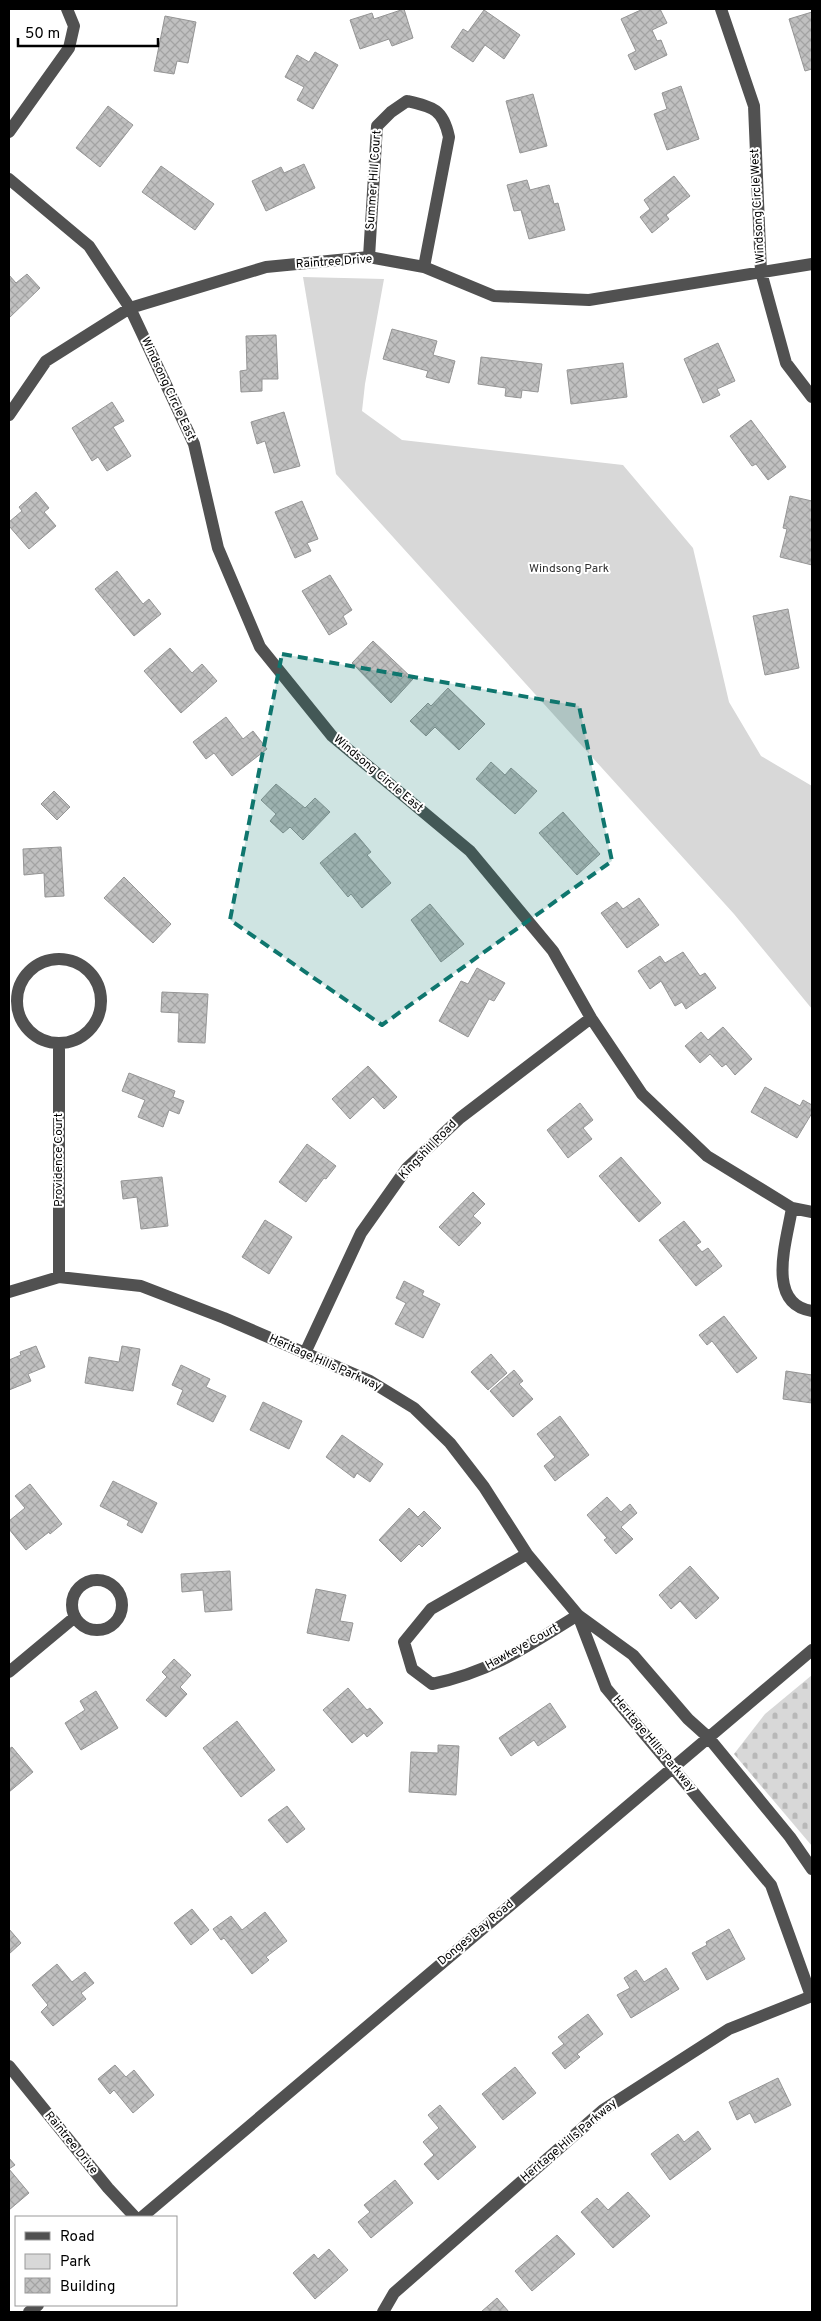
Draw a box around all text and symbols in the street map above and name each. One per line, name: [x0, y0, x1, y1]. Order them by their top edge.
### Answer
scale bar: [18, 15, 158, 47]
text: 50 m: [25, 25, 60, 44]
street label: Summer Hill Court: [363, 130, 385, 230]
street label: Windsong Circle West: [747, 148, 769, 264]
street label: Raintree Drive: [295, 251, 373, 273]
street label: Windsong Circle East: [137, 335, 199, 443]
park label: Windsong Park: [529, 561, 609, 577]
street label: Windsong Circle East: [330, 732, 426, 816]
street label: Providence Court: [51, 1113, 67, 1207]
street label: Kingshill Road: [396, 1117, 460, 1183]
street label: Heritage Hills Parkway: [266, 1331, 384, 1395]
street label: Hawkeye Court: [483, 1620, 561, 1674]
street label: Heritage Hills Parkway: [609, 1692, 699, 1796]
street label: Donges Bay Road: [435, 1897, 517, 1969]
street label: Heritage Hills Parkway: [517, 2096, 621, 2186]
street label: Raintree Drive: [41, 2108, 101, 2178]
legend: [15, 2216, 178, 2306]
text: Road: [60, 2228, 95, 2247]
text: Park: [60, 2253, 91, 2272]
text: Building: [60, 2278, 115, 2297]

